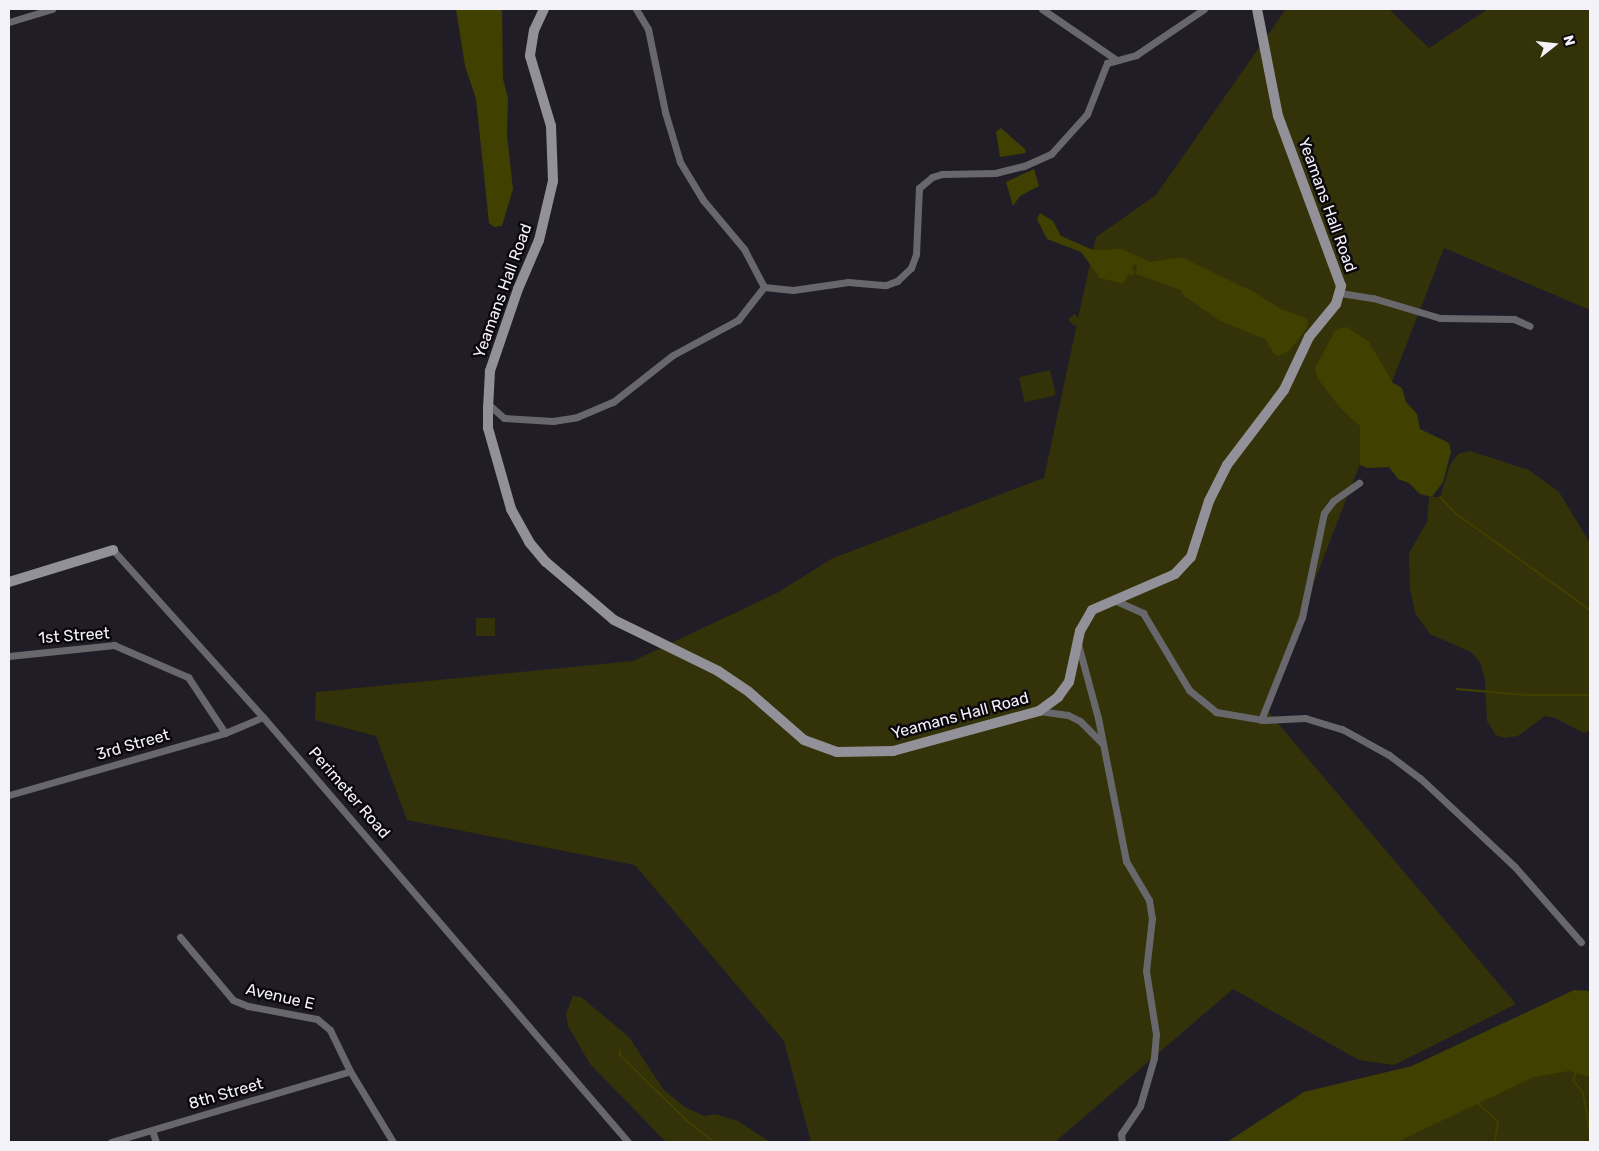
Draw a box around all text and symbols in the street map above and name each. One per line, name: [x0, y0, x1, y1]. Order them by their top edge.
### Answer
north arrow: [1529, 20, 1579, 70]
text: N: [1559, 34, 1578, 48]
street label: Yeamans Hall Road: [1294, 135, 1360, 275]
street label: Yeamans Hall Road: [470, 221, 536, 361]
street label: 1st Street: [38, 624, 110, 648]
street label: Yeamans Hall Road: [889, 688, 1031, 744]
street label: 3rd Street: [94, 725, 172, 765]
street label: Perimeter Road: [304, 743, 394, 843]
street label: Avenue E: [244, 980, 316, 1014]
street label: 8th Street: [187, 1074, 265, 1114]

